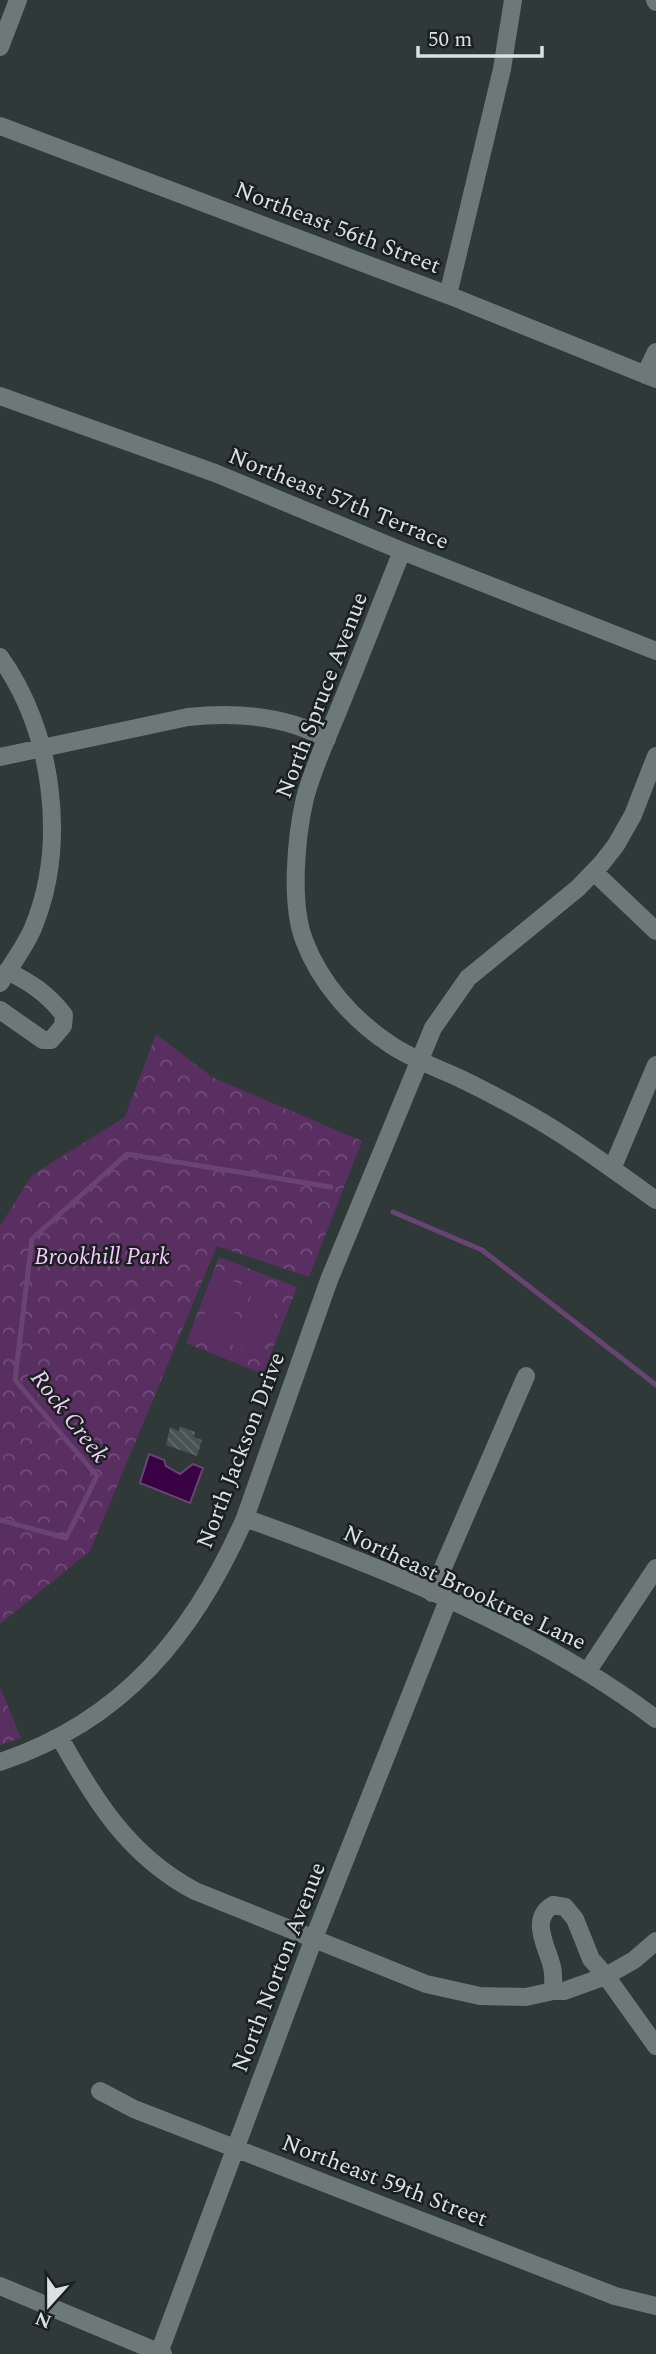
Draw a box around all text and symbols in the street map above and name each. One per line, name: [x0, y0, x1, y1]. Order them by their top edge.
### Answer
scale bar: [418, 14, 542, 58]
text: 50 m: [428, 24, 472, 56]
street label: Northeast 56th Street: [229, 173, 446, 284]
street label: Northeast 57th Terrace: [223, 439, 454, 560]
street label: North Spruce Avenue: [267, 587, 378, 804]
park label: Brookhill Park: [34, 1240, 170, 1275]
street label: North Jackson Drive: [188, 1347, 295, 1554]
water label: Rock Creek: [21, 1362, 117, 1471]
street label: Northeast Brooktree Lane: [337, 1517, 592, 1660]
street label: North Norton Avenue: [223, 1857, 336, 2078]
street label: Northeast 59th Street: [276, 2126, 493, 2237]
north arrow: [14, 2270, 84, 2340]
text: N: [31, 2303, 56, 2336]

